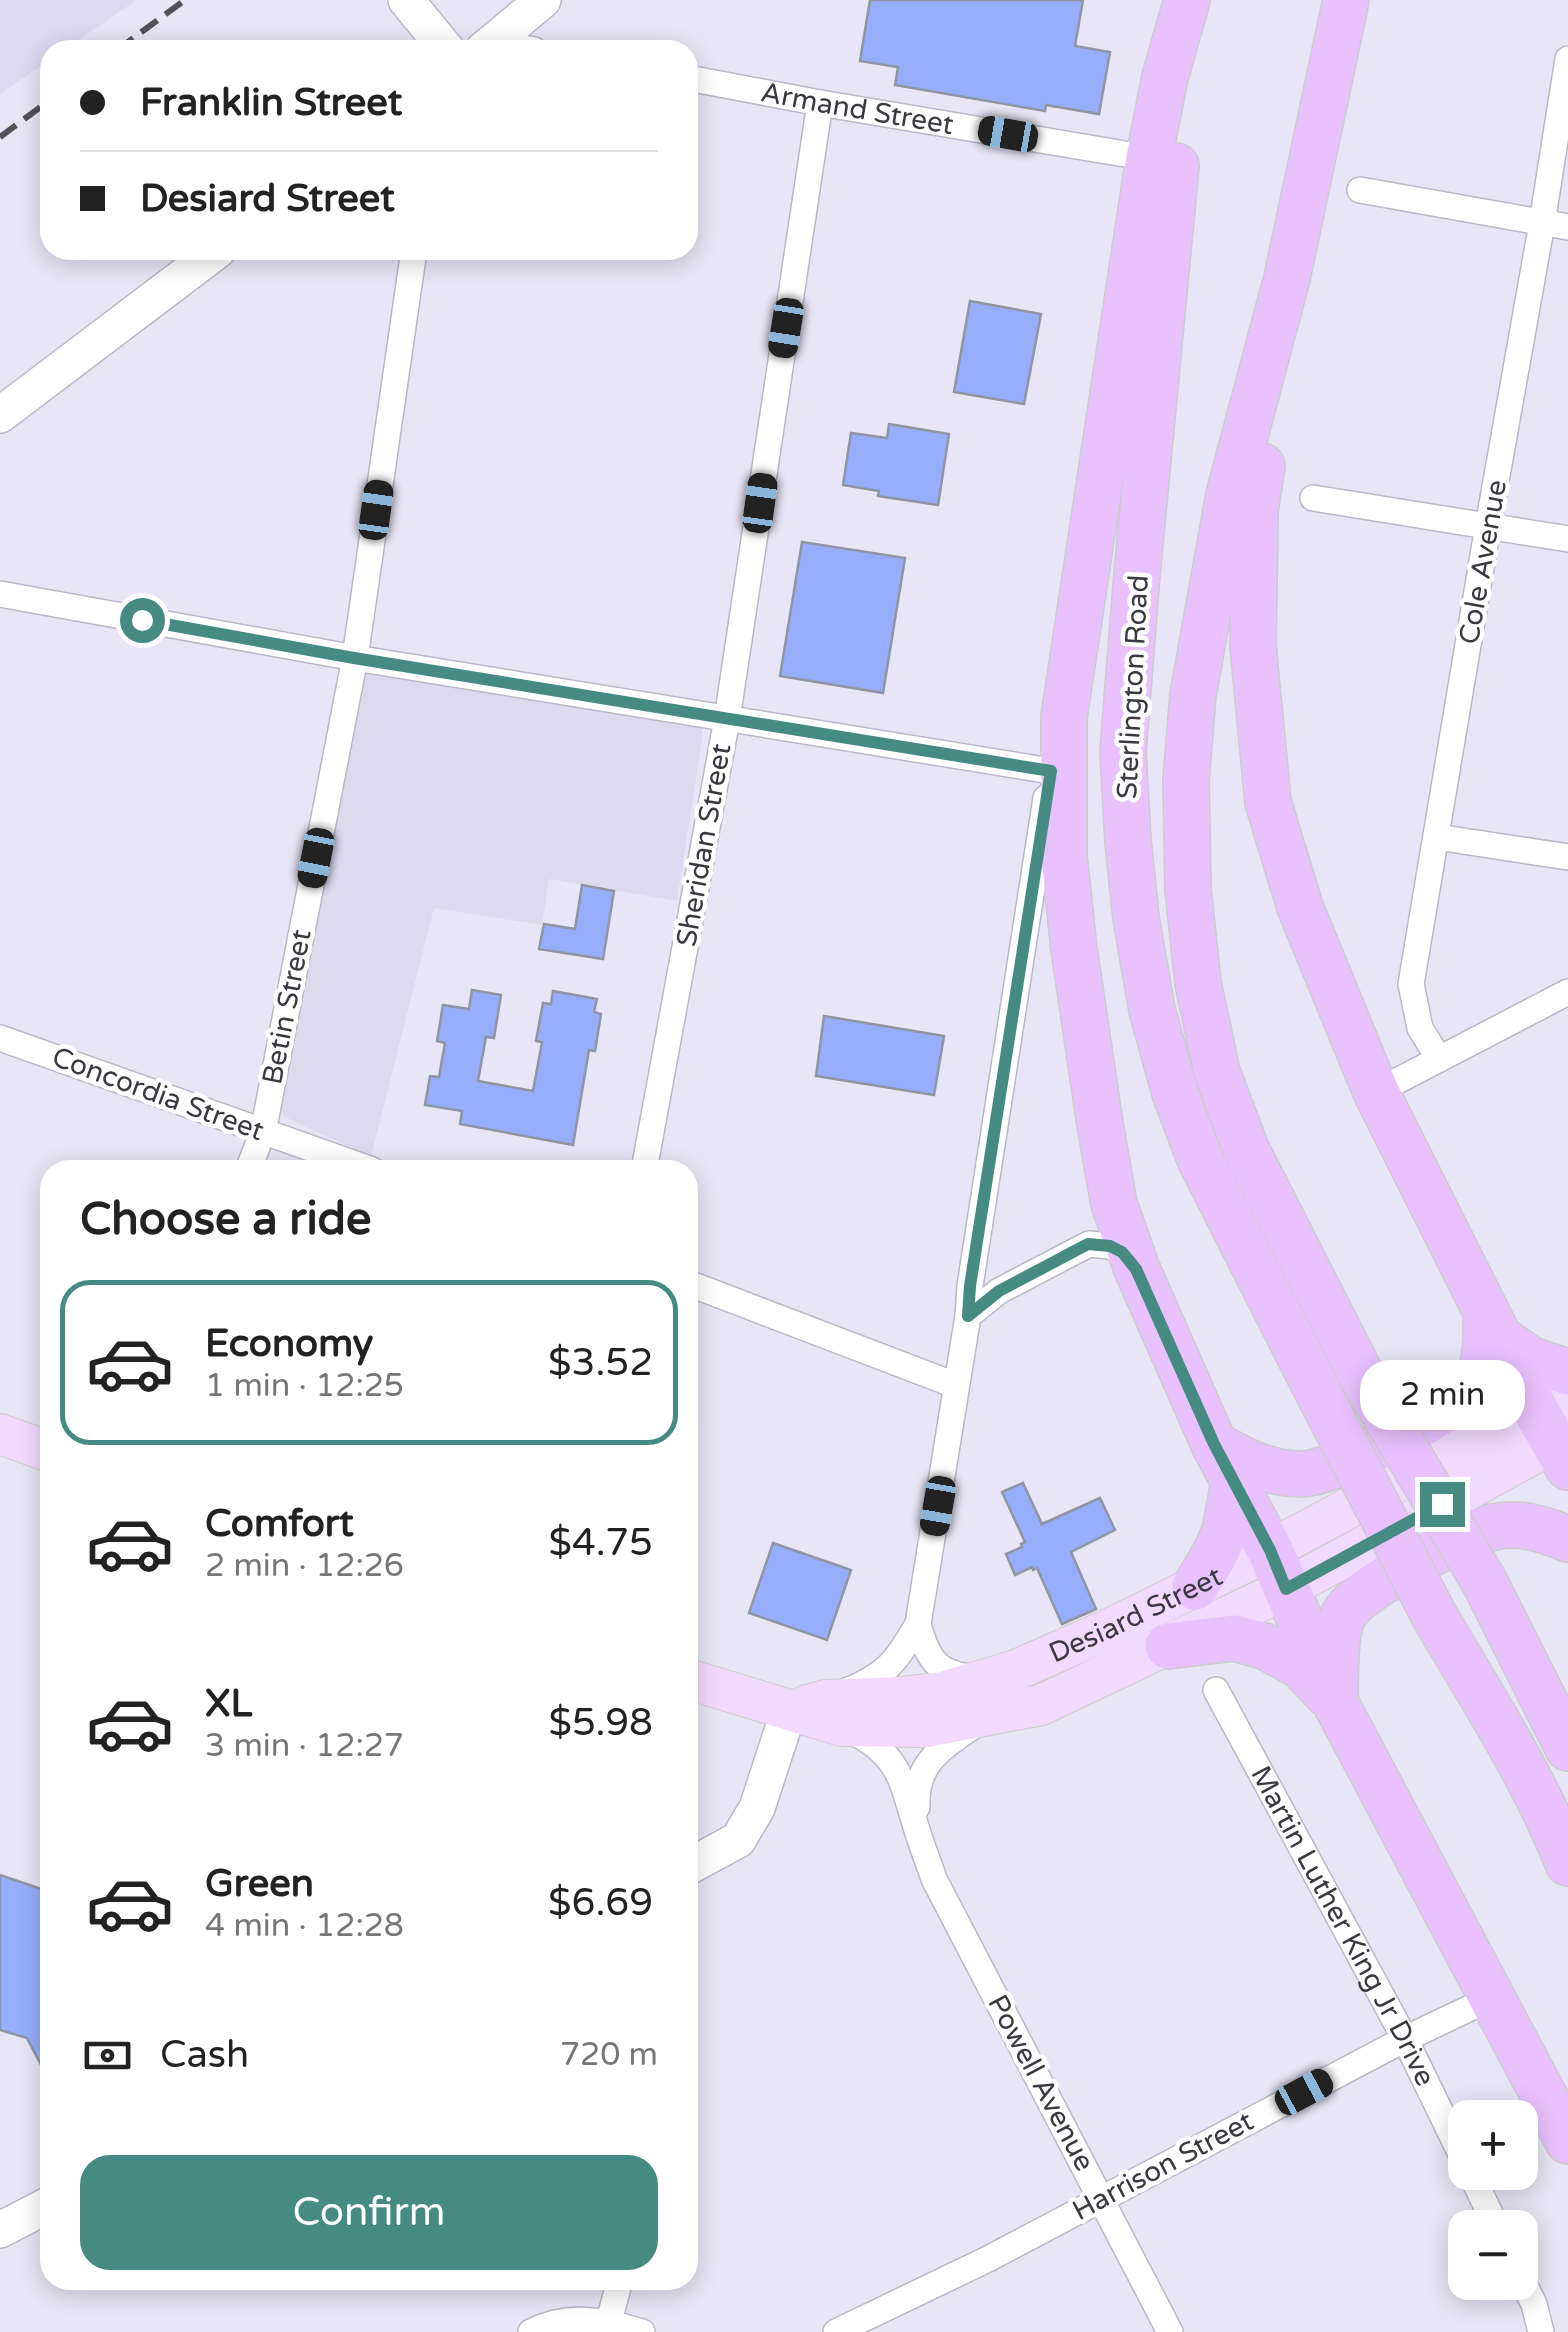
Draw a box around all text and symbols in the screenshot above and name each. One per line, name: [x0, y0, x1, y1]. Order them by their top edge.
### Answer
street label: Armand Street: [758, 75, 956, 142]
text: Franklin Street: [140, 80, 402, 126]
car: [976, 114, 1040, 154]
text: Desiard Street: [140, 176, 395, 222]
car: [766, 296, 806, 360]
car: [741, 471, 779, 535]
street label: Cole Avenue: [1452, 477, 1514, 647]
car: [357, 478, 395, 542]
street label: Sterlington Road: [1110, 574, 1156, 800]
route start: [120, 598, 165, 643]
street label: Sheridan Street: [669, 741, 739, 949]
car: [296, 826, 336, 890]
street label: Betin Street: [255, 926, 319, 1087]
street label: Concordia Street: [47, 1040, 269, 1148]
text: Choose a ride: [80, 1193, 371, 1247]
icon: car: [85, 1318, 175, 1408]
text: Economy: [205, 1321, 373, 1367]
text: $3.52: [548, 1340, 653, 1386]
callout: 2 min: [1360, 1359, 1524, 1429]
text: 1 min · 12:25: [205, 1367, 404, 1405]
text: 2 min: [1400, 1376, 1485, 1414]
car: [918, 1474, 958, 1538]
route end: [1420, 1482, 1465, 1527]
icon: car: [85, 1498, 175, 1588]
text: Comfort: [205, 1501, 354, 1547]
text: $4.75: [548, 1520, 653, 1566]
text: 2 min · 12:26: [205, 1547, 404, 1585]
street label: Desiard Street: [1044, 1559, 1228, 1670]
icon: car: [85, 1678, 175, 1768]
text: XL: [205, 1681, 252, 1727]
text: $5.98: [548, 1700, 653, 1746]
text: 3 min · 12:27: [205, 1727, 404, 1765]
street label: Martin Luther King Jr Drive: [1243, 1760, 1442, 2092]
icon: car: [85, 1858, 175, 1948]
text: Green: [205, 1861, 314, 1907]
text: $6.69: [548, 1880, 653, 1926]
text: 4 min · 12:28: [205, 1907, 404, 1945]
street label: Powell Avenue: [980, 1989, 1102, 2177]
icon: cash: [80, 2028, 135, 2083]
text: Cash: [160, 2032, 249, 2078]
text: 720 m: [560, 2036, 658, 2074]
car: [1270, 2065, 1338, 2119]
map controls: [1448, 2100, 1538, 2300]
button: +: [1448, 2100, 1538, 2190]
street label: Harrison Street: [1067, 2104, 1260, 2228]
button: Confirm: [80, 2155, 658, 2270]
button: −: [1448, 2210, 1538, 2300]

